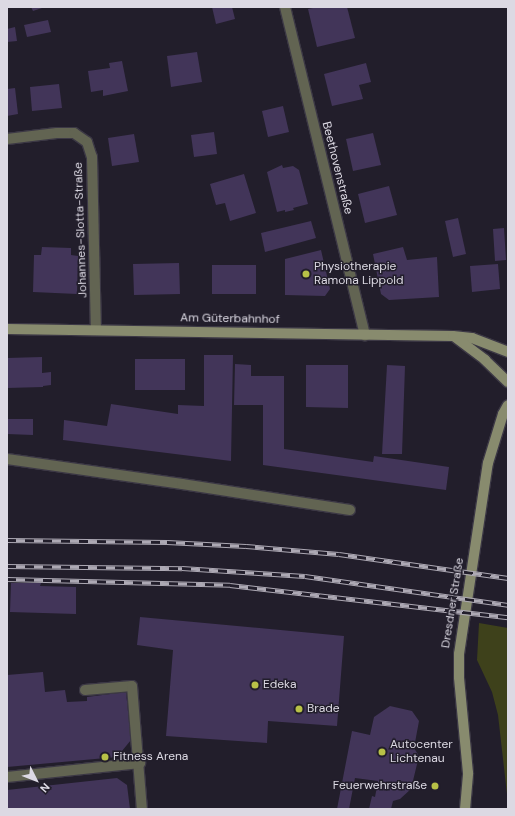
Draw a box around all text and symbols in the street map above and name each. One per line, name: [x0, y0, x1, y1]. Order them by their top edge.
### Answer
street label: Beethovenstraße: [319, 120, 355, 216]
street label: Johannes-Slotta-Straße: [71, 162, 91, 298]
place label: Physiotherapie Ramona Lippold: [314, 260, 403, 288]
marker: Physiotherapie Ramona Lippold: [301, 269, 311, 279]
street label: Am Güterbahnhof: [180, 311, 280, 327]
street label: Dresdner Straße: [439, 557, 467, 649]
place label: Edeka: [263, 678, 297, 692]
marker: Edeka: [250, 680, 260, 690]
place label: Brade: [307, 702, 340, 716]
marker: Brade: [294, 704, 304, 714]
place label: Autocenter Lichtenau: [390, 738, 453, 766]
marker: Autocenter Lichtenau: [377, 747, 387, 757]
place label: Fitness Arena: [113, 750, 188, 764]
marker: Fitness Arena: [100, 752, 110, 762]
north arrow: [16, 760, 56, 800]
place label: Feuerwehrstraße: [333, 779, 427, 793]
text: N: [37, 780, 53, 796]
marker: Feuerwehrstraße: [430, 781, 440, 791]

